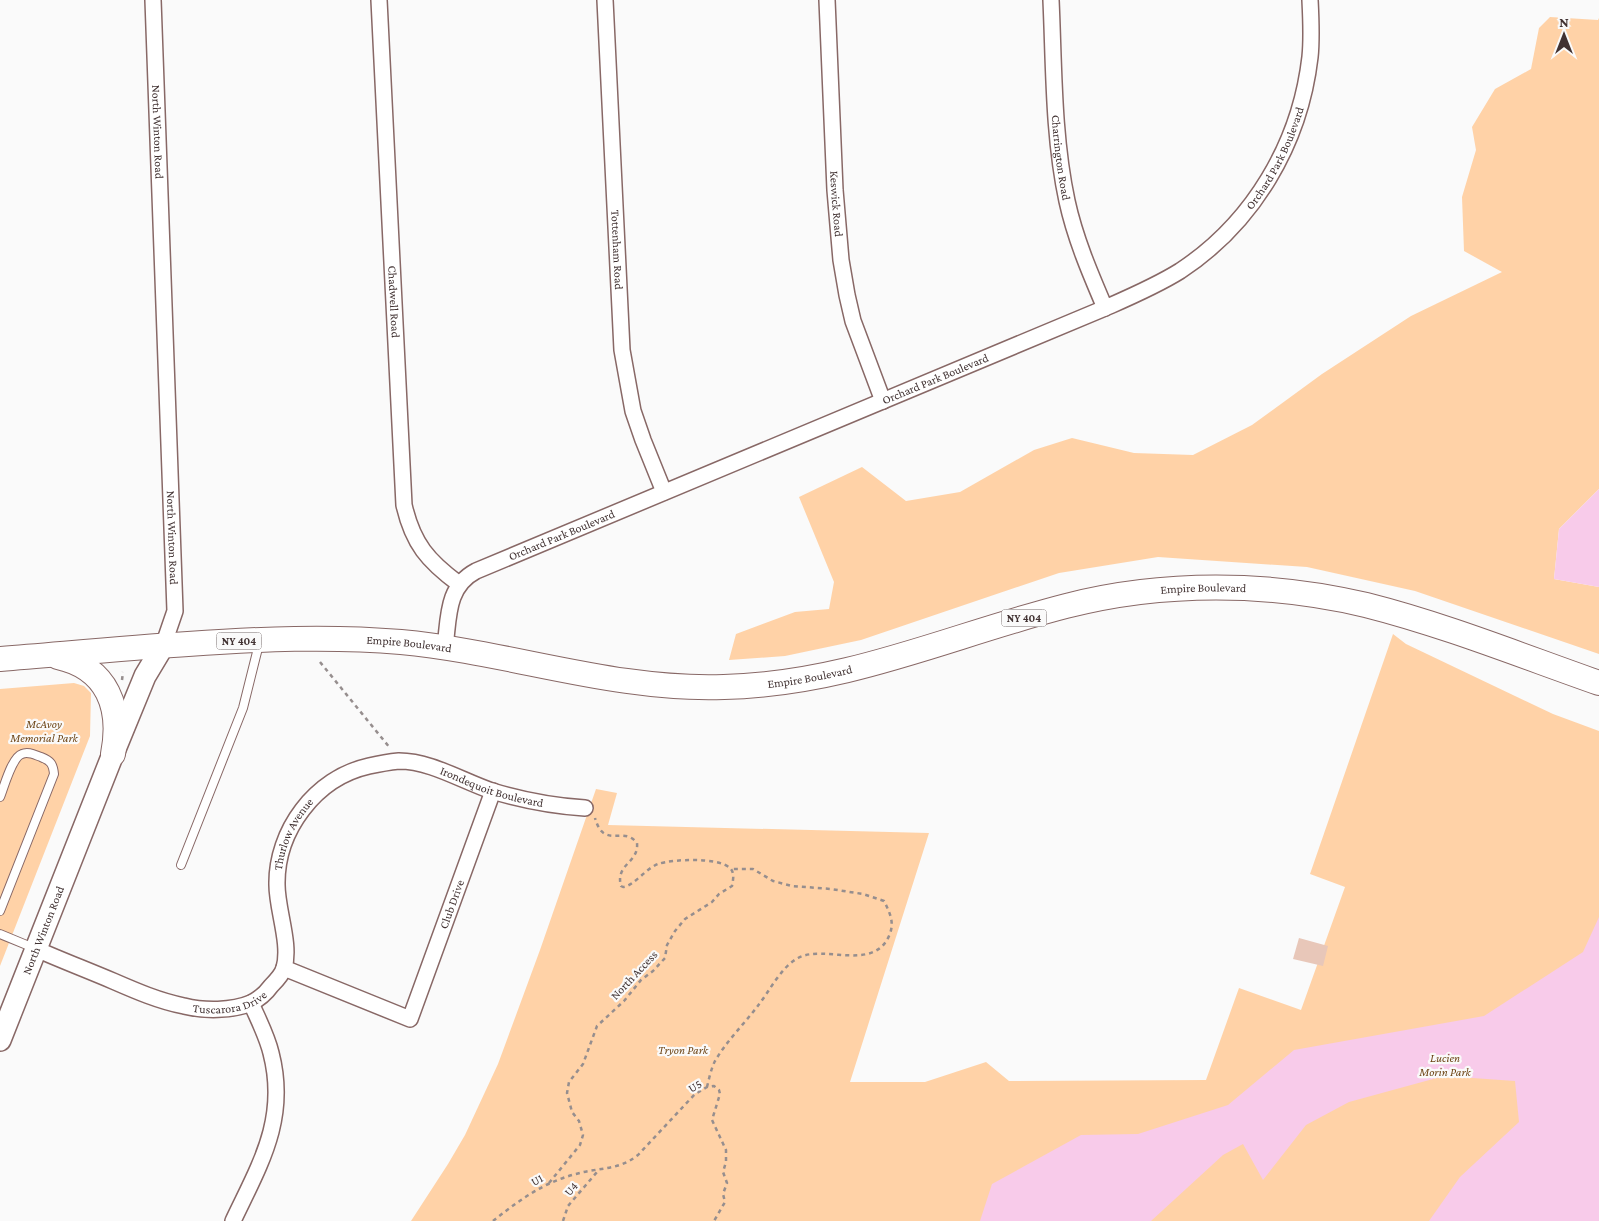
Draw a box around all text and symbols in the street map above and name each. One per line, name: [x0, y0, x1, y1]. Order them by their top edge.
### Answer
north arrow: [1539, 10, 1589, 60]
text: N: [1559, 14, 1569, 30]
street label: North Winton Road: [149, 85, 166, 180]
street label: Orchard Park Boulevard: [1243, 105, 1307, 212]
street label: Charrington Road: [1049, 114, 1074, 202]
street label: Keswick Road: [827, 171, 846, 238]
street label: Tottenham Road: [608, 209, 626, 291]
street label: Chadwell Road: [385, 265, 403, 339]
street label: Orchard Park Boulevard: [880, 350, 991, 407]
street label: North Winton Road: [164, 490, 181, 586]
street label: Orchard Park Boulevard: [506, 507, 617, 564]
street label: Empire Boulevard: [1160, 580, 1247, 597]
road number: NY 404: [1002, 610, 1046, 626]
road number: NY 404: [216, 632, 262, 649]
street label: Empire Boulevard: [366, 633, 453, 656]
street label: Empire Boulevard: [767, 662, 854, 691]
park label: McAvoy Memorial Park: [9, 717, 78, 745]
street label: Irondequoit Boulevard: [438, 764, 545, 810]
street label: Thurlow Avenue: [271, 795, 316, 871]
street label: Club Drive: [436, 878, 467, 931]
street label: North Winton Road: [20, 883, 67, 977]
street label: North Access: [608, 947, 660, 1002]
street label: Tuscarora Drive: [192, 988, 270, 1016]
park label: Tryon Park: [658, 1043, 709, 1057]
park label: Lucien Morin Park: [1418, 1051, 1472, 1079]
street label: U5: [686, 1077, 704, 1095]
street label: U1: [528, 1171, 546, 1189]
street label: U4: [561, 1179, 581, 1199]

